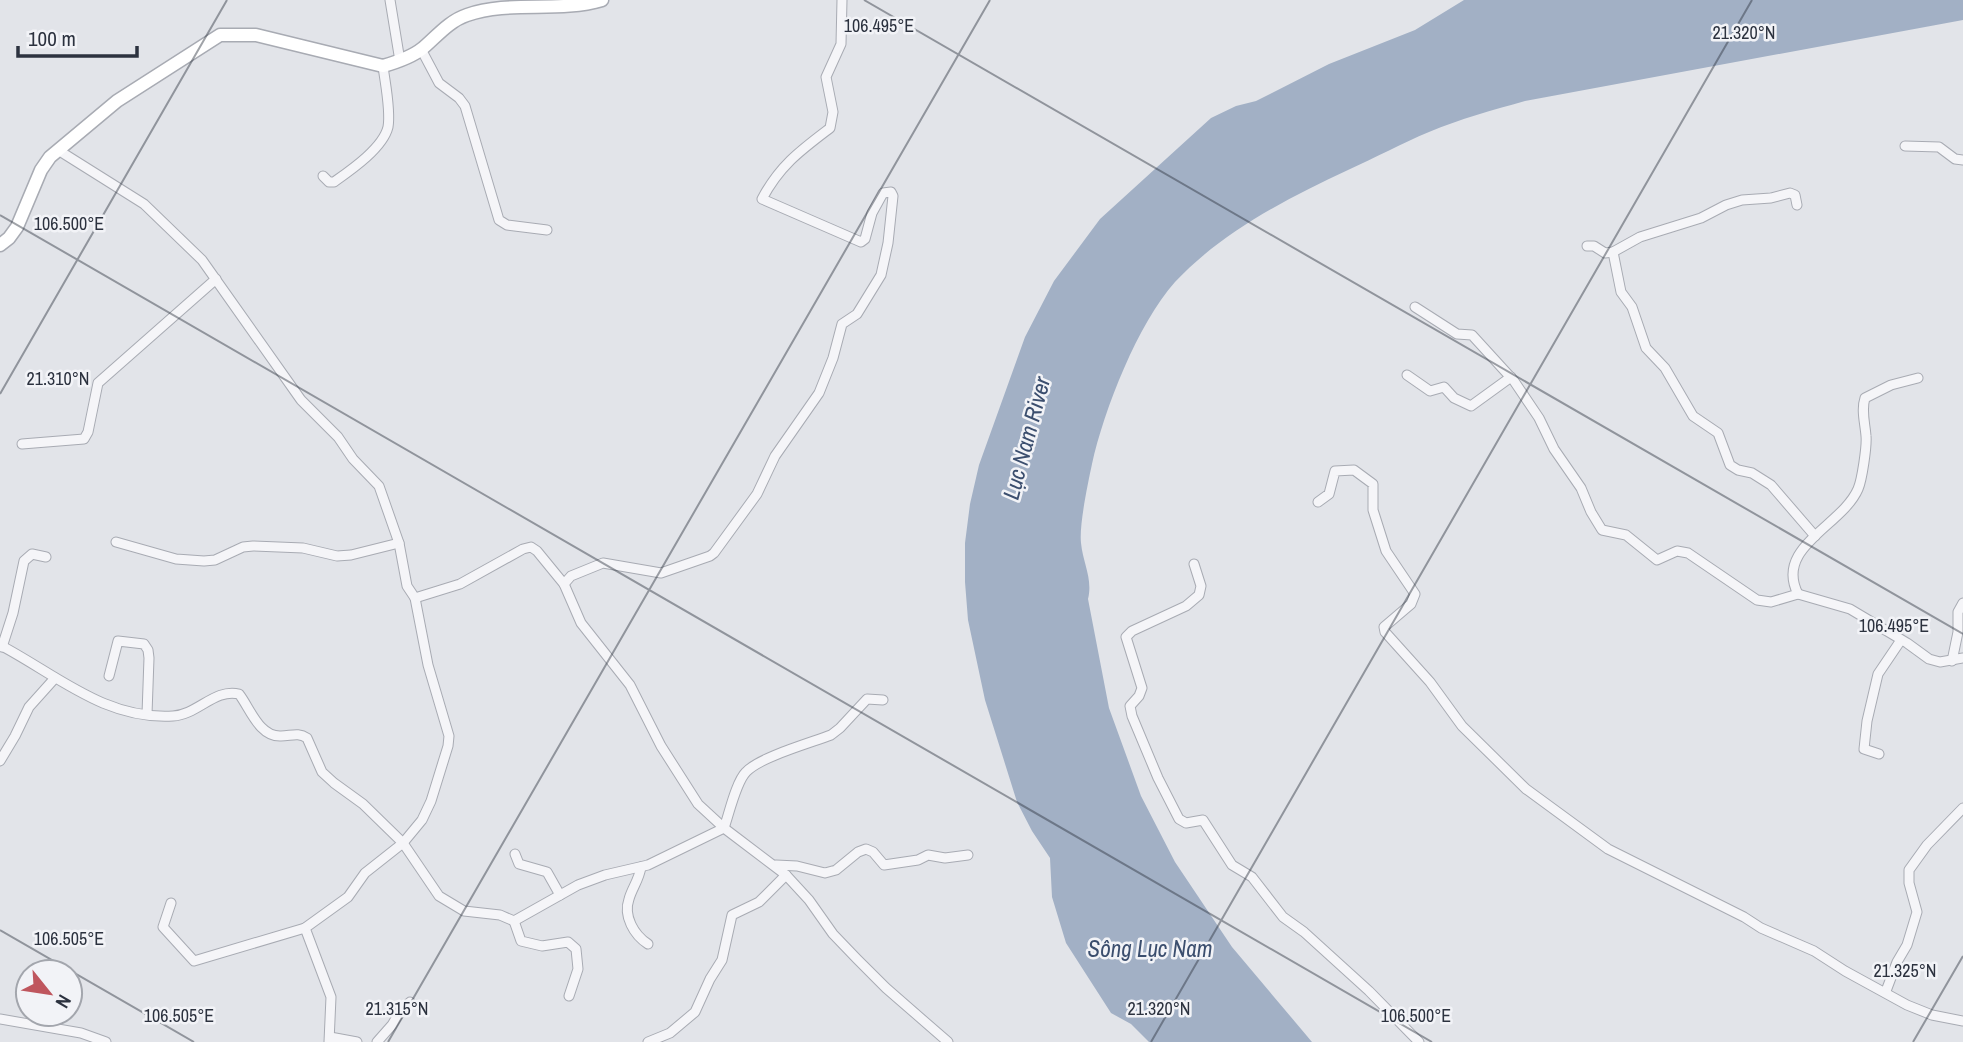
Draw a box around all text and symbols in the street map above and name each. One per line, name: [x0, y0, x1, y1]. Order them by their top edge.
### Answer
text: 106.495°E: [844, 13, 914, 38]
scale bar: [18, 14, 136, 58]
text: 21.320°N: [1713, 20, 1776, 45]
text: 100 m: [28, 24, 76, 53]
text: 106.500°E: [34, 211, 104, 236]
text: 21.310°N: [27, 366, 90, 391]
water label: Lục Nam River: [995, 373, 1057, 503]
text: 106.495°E: [1859, 613, 1929, 638]
text: 106.505°E: [34, 926, 104, 951]
water label: Sông Lục Nam: [1088, 933, 1212, 964]
north arrow: [14, 958, 84, 1028]
text: 21.325°N: [1874, 958, 1937, 983]
text: N: [50, 990, 78, 1013]
text: 21.315°N: [366, 996, 429, 1021]
text: 21.320°N: [1128, 996, 1191, 1021]
text: 106.505°E: [144, 1003, 214, 1028]
text: 106.500°E: [1381, 1003, 1451, 1028]

